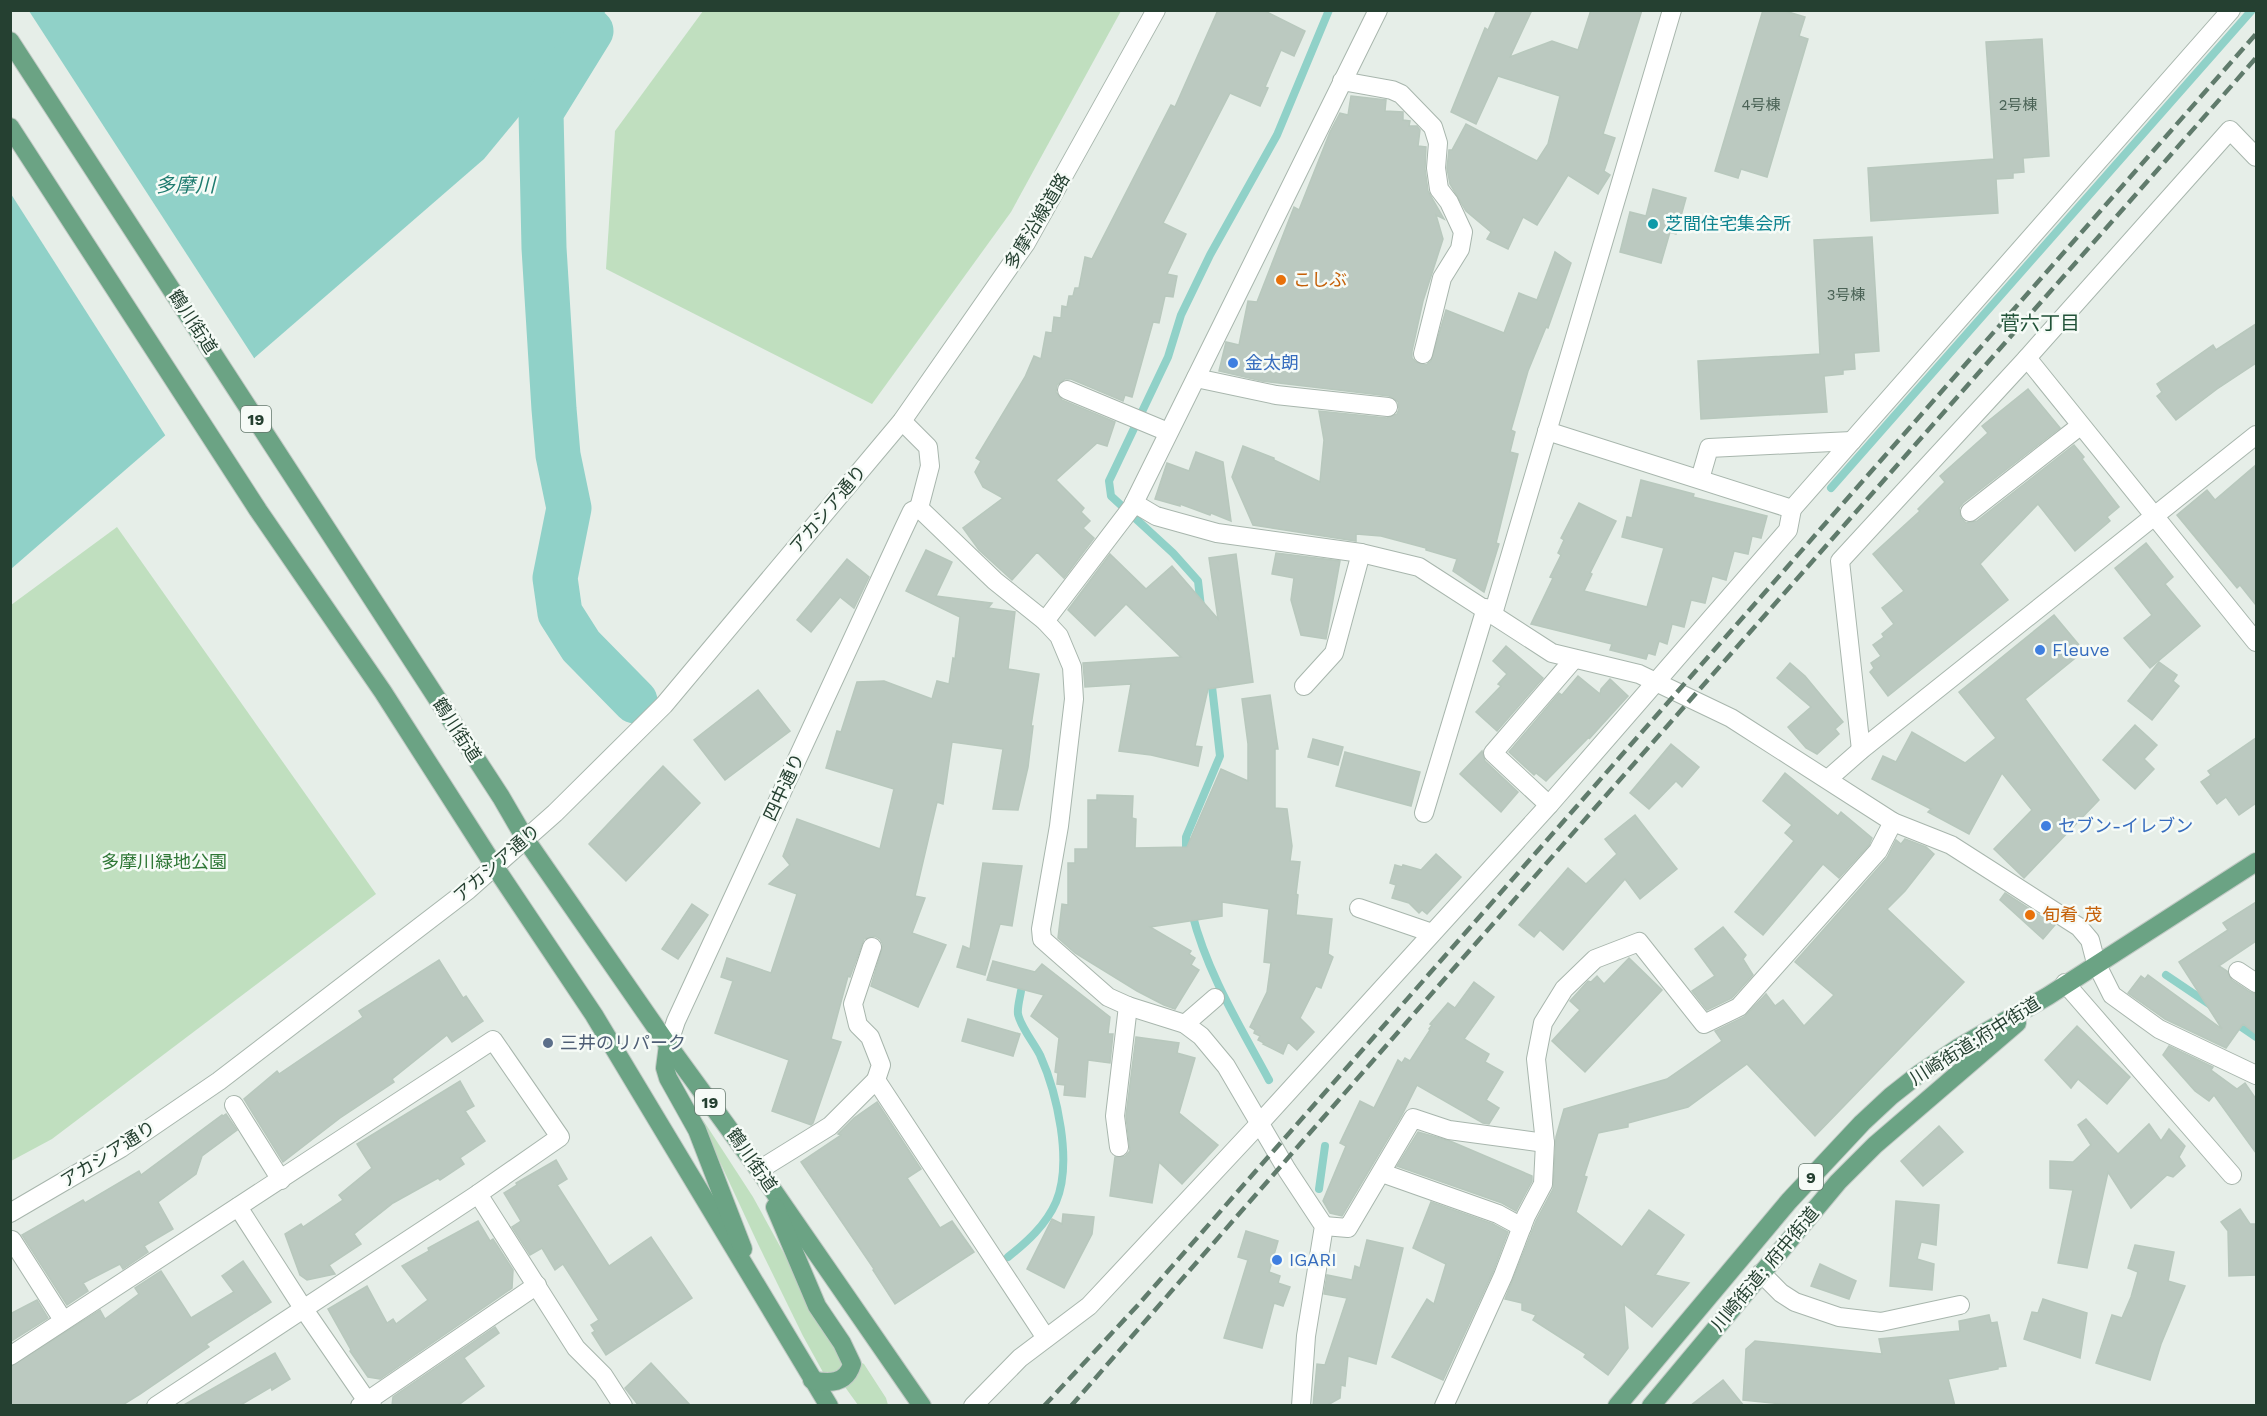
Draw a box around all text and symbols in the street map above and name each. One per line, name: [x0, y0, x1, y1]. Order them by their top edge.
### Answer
house number: 4号棟: [1741, 96, 1781, 114]
house number: 2号棟: [1999, 96, 2037, 114]
street label: 多摩沿線道路: [1000, 169, 1073, 272]
water label: 多摩川: [155, 173, 217, 197]
place label: 芝間住宅集会所: [1665, 213, 1791, 234]
marker: 芝間住宅集会所: [1646, 217, 1660, 231]
place label: こしぶ: [1293, 269, 1347, 290]
marker: こしぶ: [1274, 273, 1288, 287]
street label: 鶴川街道: [165, 286, 222, 358]
house number: 3号棟: [1827, 286, 1865, 304]
district label: 菅六丁目: [2000, 311, 2080, 335]
place label: 金太朗: [1245, 352, 1299, 373]
marker: 金太朗: [1226, 356, 1240, 370]
road number: 19: [241, 406, 271, 432]
street label: アカシア通り: [785, 461, 870, 557]
place label: Fleuve: [2052, 639, 2110, 660]
marker: Fleuve: [2033, 643, 2047, 657]
street label: 鶴川街道: [429, 694, 486, 766]
street label: 四中通り: [759, 750, 808, 824]
place label: セブン-イレブン: [2058, 815, 2193, 836]
street label: アカシア通り: [449, 819, 544, 906]
marker: セブン-イレブン: [2039, 819, 2053, 833]
park label: 多摩川緑地公園: [101, 851, 227, 872]
place label: 旬肴 茂: [2042, 904, 2102, 925]
marker: 旬肴 茂: [2023, 908, 2037, 922]
street label: 川崎街道;府中街道: [1906, 992, 2044, 1089]
place label: 三井のリパーク: [560, 1032, 686, 1053]
marker: 三井のリパーク: [541, 1036, 555, 1050]
road number: 19: [695, 1089, 725, 1115]
street label: アカシア通り: [56, 1116, 159, 1191]
street label: 鶴川街道: [723, 1124, 782, 1195]
road number: 9: [1799, 1164, 1823, 1190]
street label: 川崎街道; 府中街道: [1707, 1202, 1823, 1335]
place label: IGARI: [1289, 1249, 1337, 1270]
marker: IGARI: [1270, 1253, 1284, 1267]

